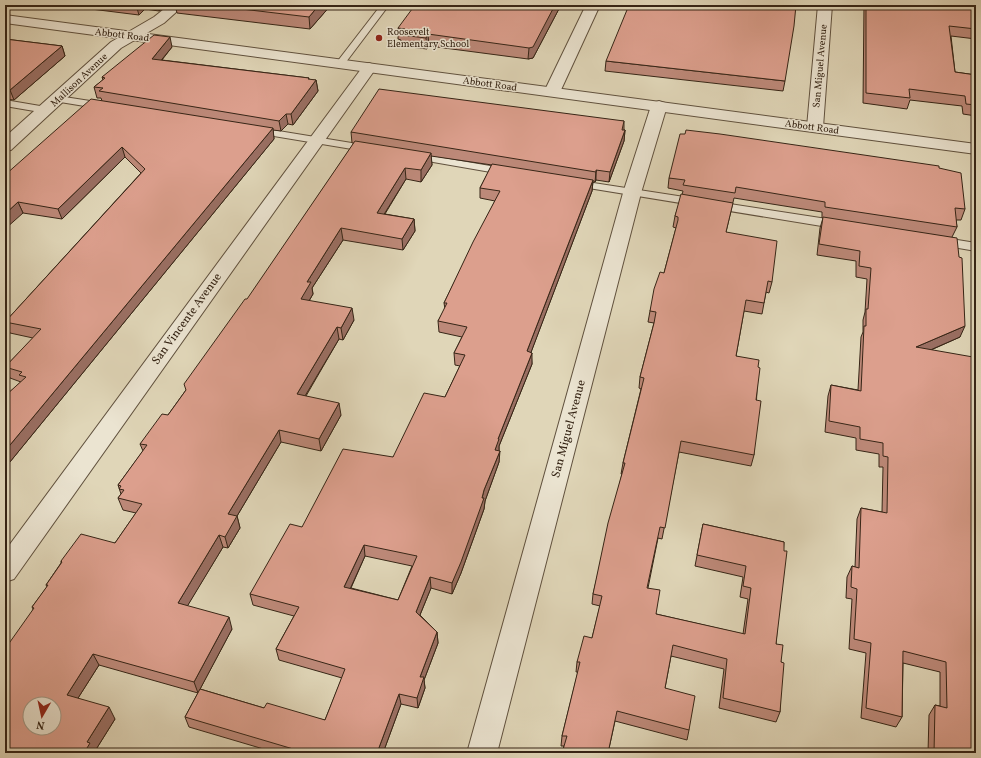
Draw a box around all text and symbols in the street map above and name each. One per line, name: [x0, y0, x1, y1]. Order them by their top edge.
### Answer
street label: San Miguel Avenue: [809, 23, 831, 108]
street label: Abbott Road: [94, 25, 150, 45]
place label: Roosevelt Elementary School: [387, 25, 469, 51]
marker: Roosevelt Elementary School: [374, 33, 384, 43]
street label: Mallison Avenue: [47, 50, 111, 110]
street label: Abbott Road: [462, 73, 518, 95]
street label: Abbott Road: [784, 116, 840, 138]
street label: San Vincente Avenue: [148, 270, 226, 368]
street label: San Miguel Avenue: [548, 378, 590, 480]
north arrow: [22, 696, 62, 736]
text: N: [36, 716, 46, 732]

